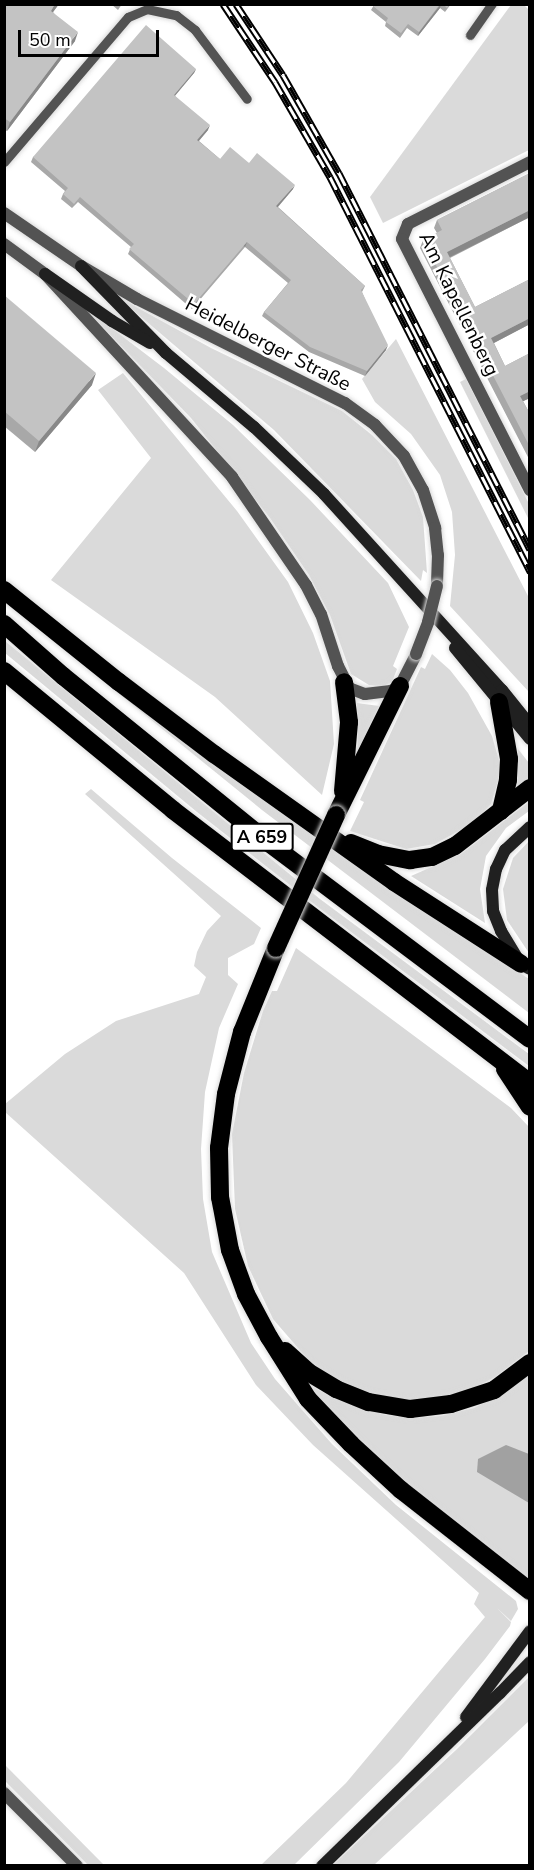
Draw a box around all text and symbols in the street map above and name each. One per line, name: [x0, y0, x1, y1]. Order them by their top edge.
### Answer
scale bar: [21, 18, 162, 56]
text: 50 m: [29, 28, 71, 52]
street label: Am Kapellenberg: [414, 228, 504, 380]
street label: Heidelberger Straße: [181, 292, 355, 396]
road number: A 659: [230, 822, 294, 852]

